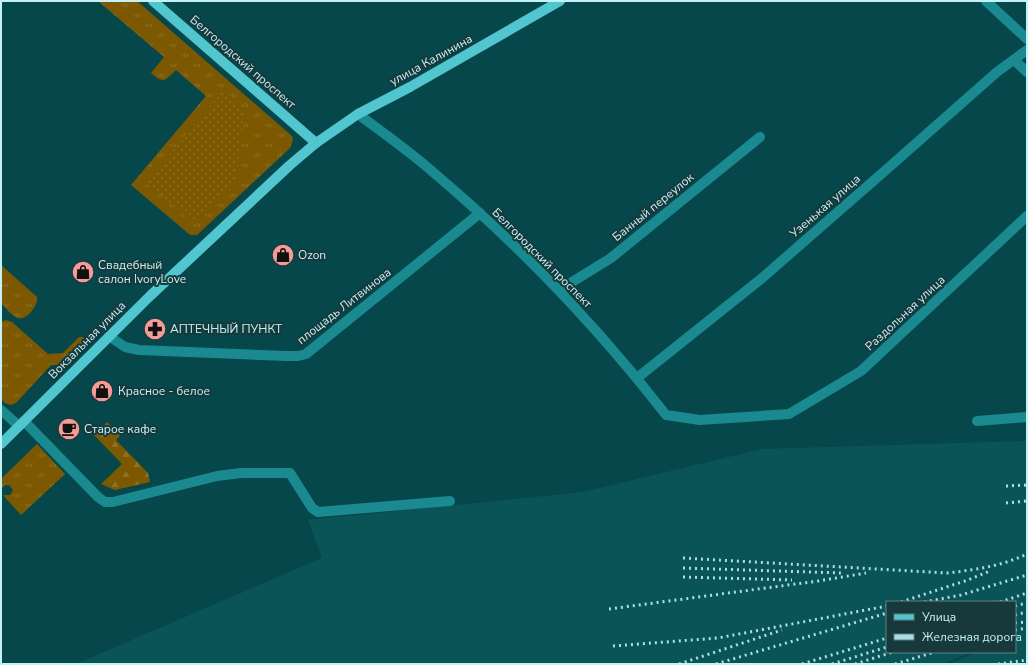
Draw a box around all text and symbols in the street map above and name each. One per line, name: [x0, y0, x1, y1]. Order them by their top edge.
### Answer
street label: Белгородский проспект: [187, 12, 300, 113]
street label: улица Калинина: [387, 31, 475, 89]
street label: Банный переулок: [609, 169, 698, 245]
street label: Узенькая улица: [785, 171, 864, 242]
street label: Белгородский проспект: [489, 205, 596, 312]
shop icon: Ozon: [270, 242, 296, 268]
place label: Ozon: [298, 247, 326, 263]
place label: Свадебный салон IvoryLove: [98, 257, 186, 287]
shop icon: Свадебный салон IvoryLove: [70, 259, 96, 285]
street label: площадь Литвинова: [294, 264, 394, 348]
street label: Раздольная улица: [862, 272, 948, 354]
street label: Вокзальная улица: [45, 298, 129, 382]
pharmacy icon: АПТЕЧНЫЙ ПУНКТ: [142, 316, 168, 342]
place label: АПТЕЧНЫЙ ПУНКТ: [170, 321, 283, 337]
shop icon: Красное - белое: [89, 378, 115, 404]
place label: Красное - белое: [118, 383, 210, 399]
cafe icon: Старое кафе: [56, 416, 82, 442]
place label: Старое кафе: [84, 421, 156, 437]
legend: [886, 601, 1016, 653]
text: Улица: [921, 609, 956, 625]
text: Железная дорога: [922, 629, 1022, 645]

